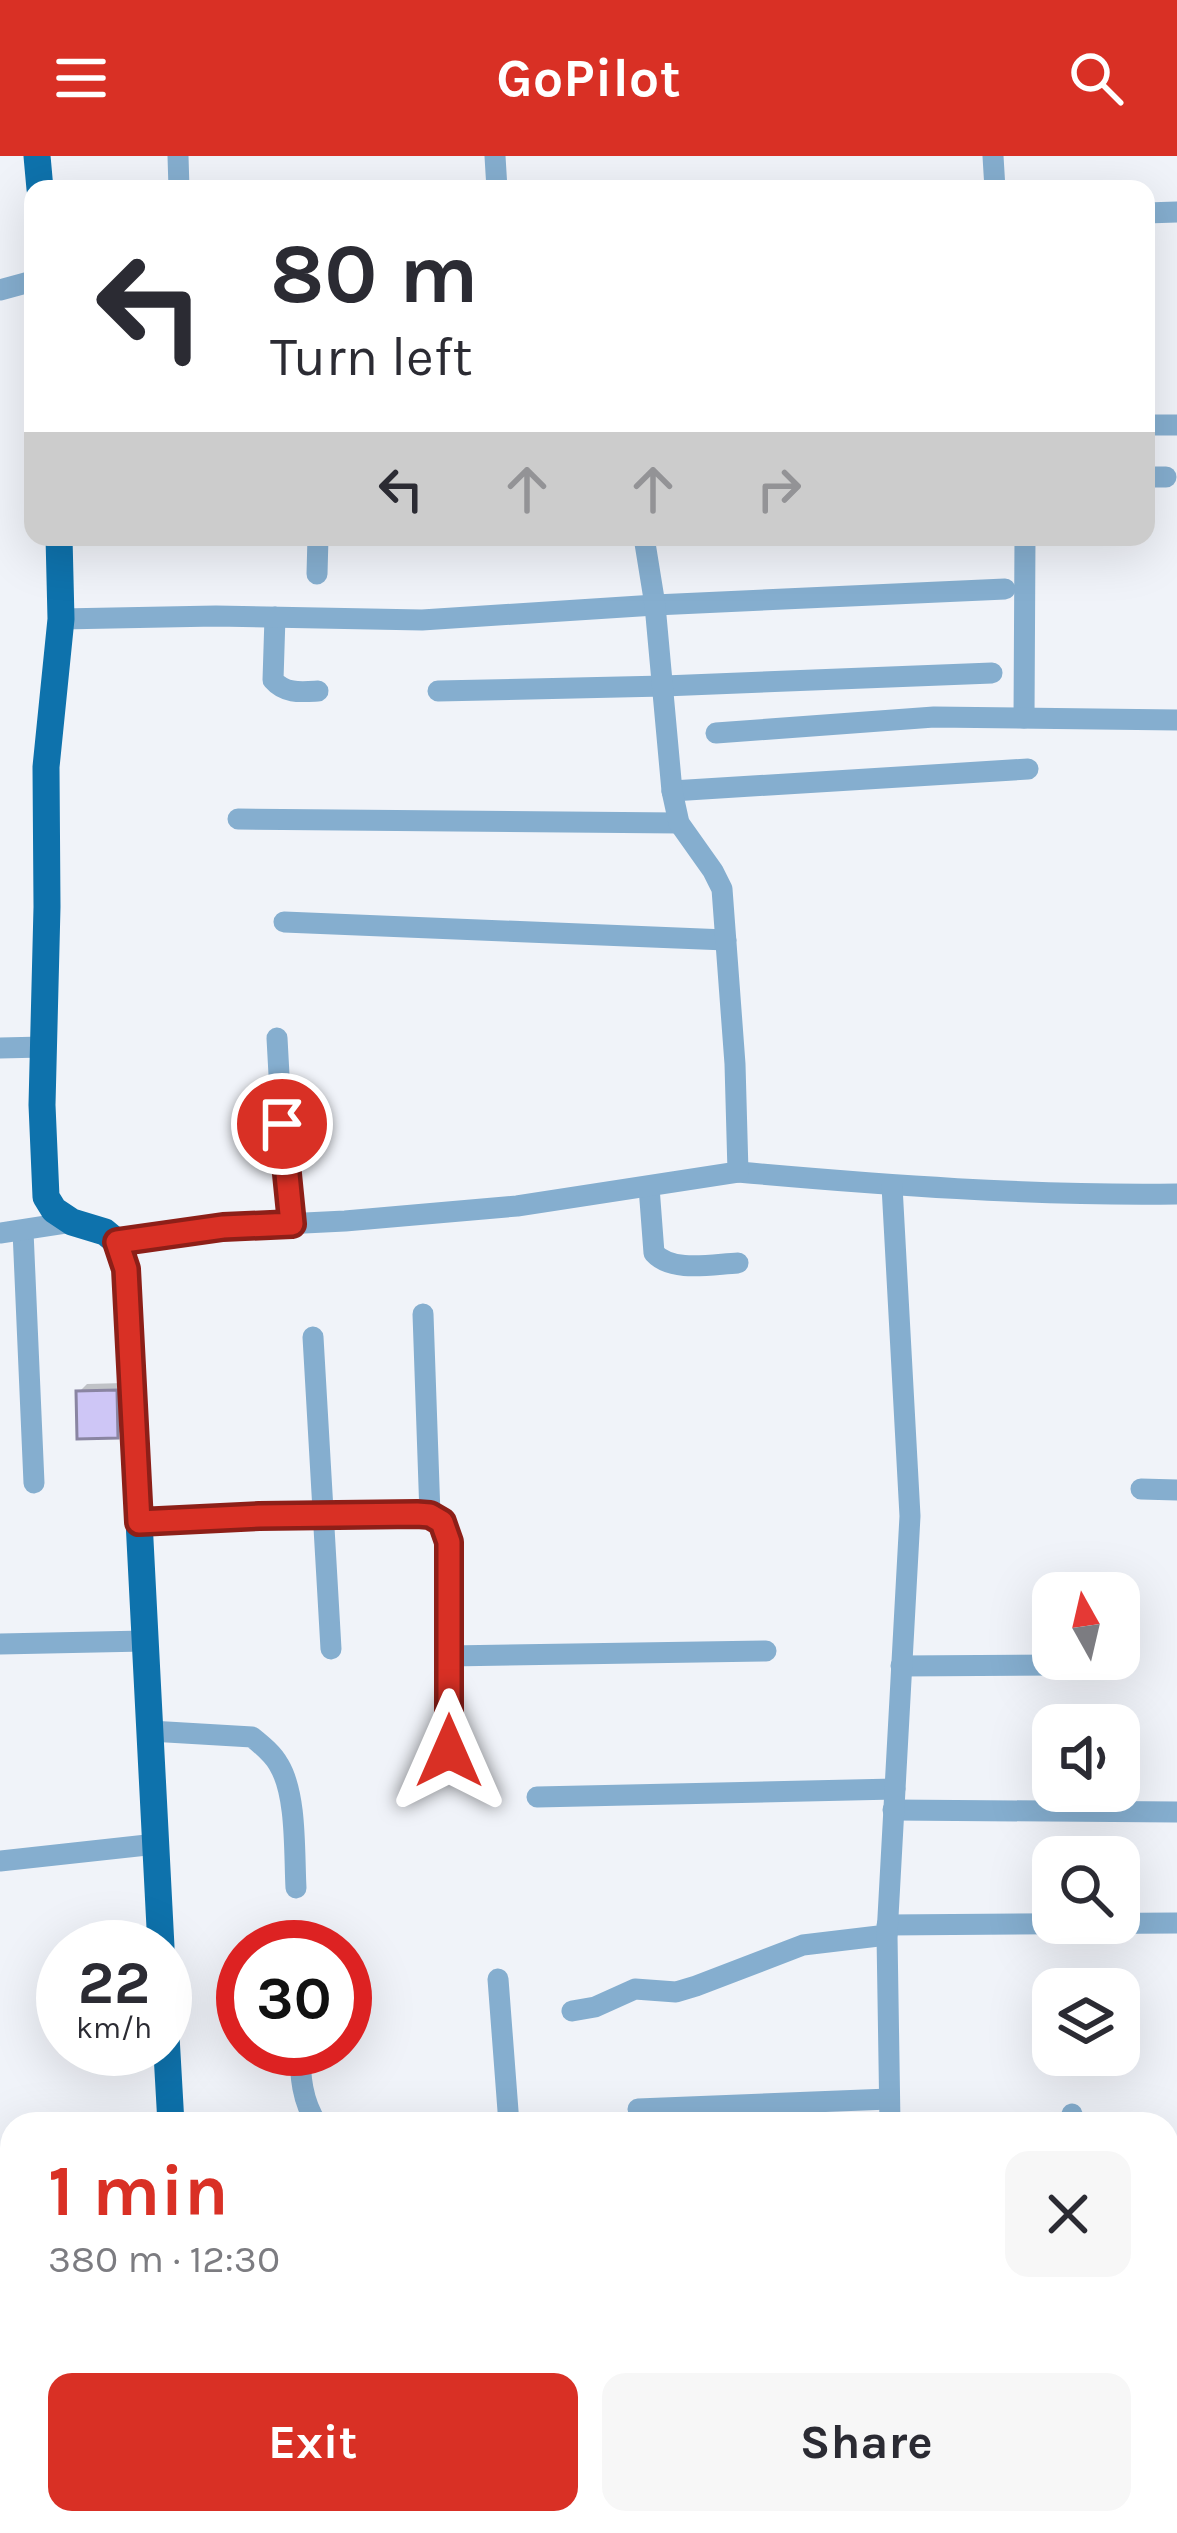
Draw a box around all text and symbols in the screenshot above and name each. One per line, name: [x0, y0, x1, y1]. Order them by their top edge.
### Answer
icon: menu: [48, 45, 114, 111]
icon: search: [1063, 45, 1129, 111]
text: GoPilot: [496, 46, 681, 110]
text: 80 m: [270, 225, 478, 323]
icon: left: [72, 228, 228, 384]
text: Turn left: [270, 325, 473, 389]
icon: left: [368, 456, 434, 522]
icon: ahead: [494, 456, 560, 522]
icon: ahead: [620, 456, 686, 522]
icon: right: [746, 456, 812, 522]
pin: [231, 1073, 333, 1175]
icon: arrive: [249, 1091, 315, 1157]
north arrow: [1032, 1572, 1140, 1680]
map controls: [1032, 1572, 1140, 2076]
position arrow: [386, 1688, 512, 1814]
button: sound: [1032, 1704, 1140, 1812]
button: search: [1032, 1836, 1140, 1944]
speed limit sign: 30: [216, 1920, 372, 2076]
text: 22: [78, 1948, 150, 2018]
button: layers: [1032, 1968, 1140, 2076]
text: km/h: [76, 2010, 152, 2046]
text: 1 min: [48, 2149, 229, 2233]
button: close: [1005, 2151, 1131, 2277]
text: 380 m · 12:30: [48, 2236, 280, 2282]
button: Exit: [48, 2373, 578, 2511]
button: Share: [602, 2373, 1131, 2511]

